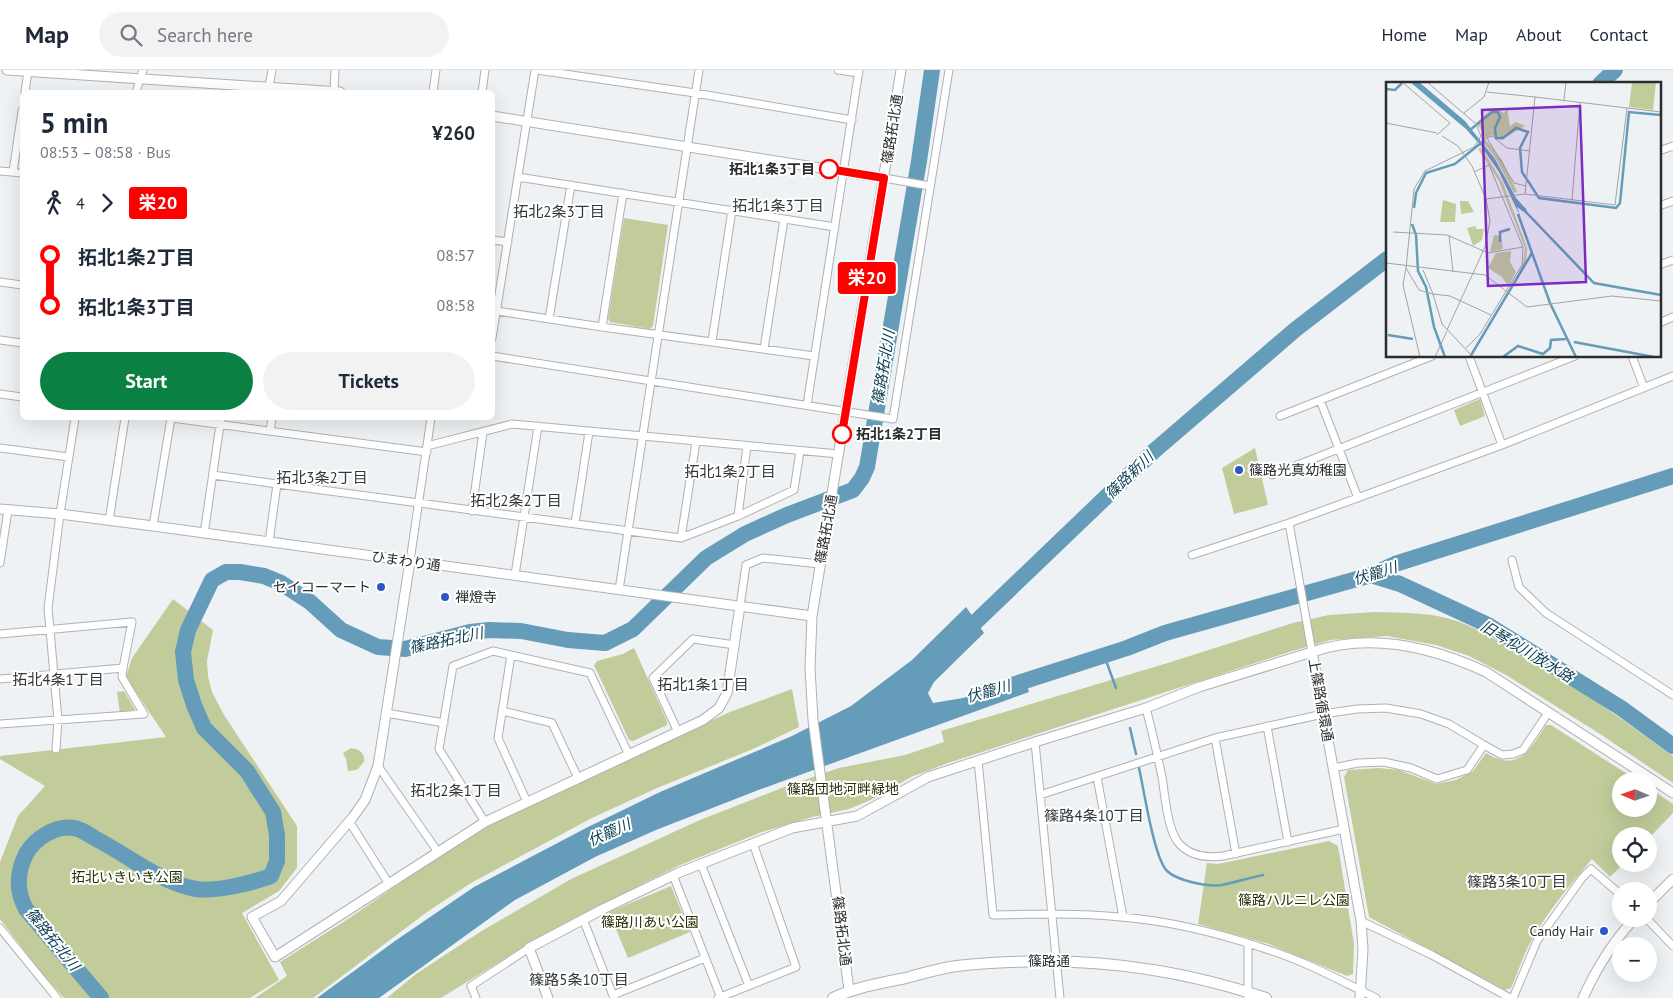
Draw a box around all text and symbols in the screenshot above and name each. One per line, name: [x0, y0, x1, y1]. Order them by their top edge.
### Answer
search box: [99, 12, 449, 57]
text: Map: [25, 19, 69, 50]
icon: search: [117, 21, 145, 49]
text: Search here: [157, 23, 253, 47]
text: Home: [1381, 23, 1427, 46]
text: Map: [1455, 23, 1488, 46]
text: About: [1516, 23, 1562, 46]
text: Contact: [1590, 23, 1648, 46]
inset map: [1386, 82, 1660, 358]
street label: 篠路拓北通: [878, 93, 906, 165]
text: 5 min: [40, 104, 108, 141]
text: ¥260: [432, 121, 475, 145]
text: 08:53 – 08:58 · Bus: [40, 142, 171, 162]
marker: 拓北1条3丁目: [819, 159, 839, 179]
place label: 拓北1条3丁目: [729, 160, 815, 178]
icon: walk: [40, 189, 68, 217]
icon: forward: [93, 189, 121, 217]
text: 栄20: [139, 191, 177, 214]
text: 4: [76, 193, 85, 213]
district label: 拓北1条3丁目: [732, 196, 824, 215]
district label: 拓北2条3丁目: [513, 202, 605, 221]
text: 拓北1条2丁目: [78, 245, 195, 269]
text: 08:57: [437, 245, 475, 265]
line badge: 栄20: [838, 262, 896, 294]
text: 栄20: [848, 266, 886, 289]
text: 拓北1条3丁目: [78, 295, 195, 319]
text: 08:58: [437, 295, 475, 315]
water label: 篠路拓北川: [868, 327, 899, 406]
button: Start: [40, 352, 253, 410]
button: Tickets: [263, 352, 475, 410]
marker: 拓北1条2丁目: [832, 424, 852, 444]
place label: 拓北1条2丁目: [856, 425, 942, 443]
water label: 篠路新川: [1101, 446, 1159, 503]
place label: 篠路光真幼稚園: [1249, 461, 1347, 479]
district label: 拓北1条2丁目: [684, 462, 776, 481]
marker: 篠路光真幼稚園: [1233, 464, 1245, 476]
district label: 拓北3条2丁目: [276, 468, 368, 487]
district label: 拓北2条2丁目: [470, 491, 562, 510]
street label: 篠路拓北通: [811, 493, 841, 565]
street label: ひまわり通: [370, 547, 442, 575]
water label: 伏籠川: [1351, 557, 1401, 589]
place label: セイコーマート: [273, 578, 371, 596]
marker: セイコーマート: [375, 581, 387, 593]
place label: 禅燈寺: [455, 588, 497, 606]
marker: 禅燈寺: [439, 591, 451, 603]
water label: 旧琴似川放水路: [1477, 616, 1579, 687]
water label: 篠路拓北川: [407, 622, 487, 657]
street label: 上篠路循環通: [1305, 657, 1337, 743]
district label: 拓北4条1丁目: [12, 670, 104, 689]
district label: 拓北1条1丁目: [657, 675, 749, 694]
water label: 伏籠川: [964, 675, 1014, 706]
north arrow: [1612, 772, 1658, 818]
map controls: [1612, 772, 1657, 982]
park label: 篠路団地河畔緑地: [787, 780, 899, 798]
district label: 拓北2条1丁目: [410, 781, 502, 800]
district label: 篠路4条10丁目: [1044, 806, 1144, 825]
water label: 伏籠川: [585, 813, 635, 850]
button: locate: [1612, 827, 1657, 872]
park label: 拓北いきいき公園: [71, 868, 183, 886]
district label: 篠路3条10丁目: [1467, 872, 1567, 891]
button: +: [1612, 882, 1657, 927]
park label: 篠路ハルニレ公園: [1238, 891, 1350, 909]
street label: 篠路拓北通: [829, 895, 855, 967]
water label: 篠路拓北川: [22, 904, 85, 976]
park label: 篠路川あい公園: [601, 913, 699, 931]
place label: Candy Hair: [1529, 922, 1594, 940]
marker: Candy Hair: [1598, 925, 1610, 937]
button: −: [1612, 937, 1657, 982]
street label: 篠路通: [1028, 952, 1070, 970]
district label: 篠路5条10丁目: [529, 970, 629, 989]

